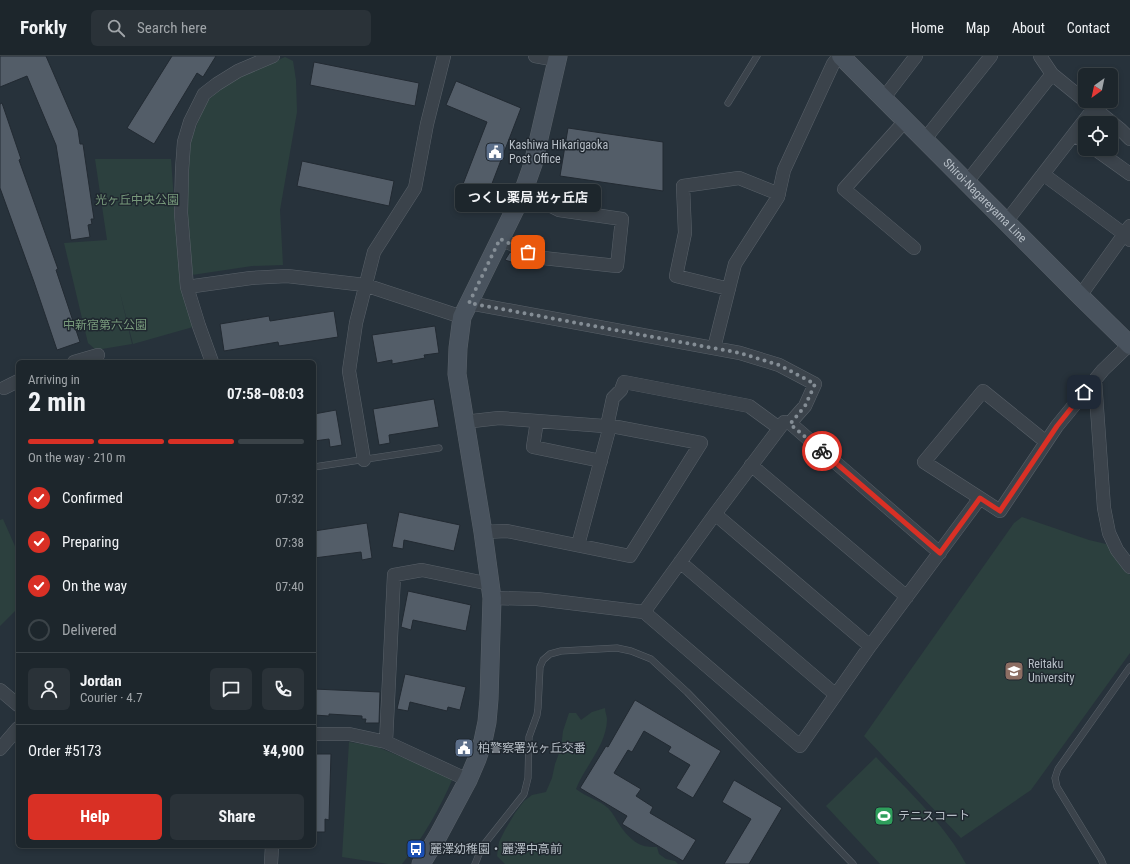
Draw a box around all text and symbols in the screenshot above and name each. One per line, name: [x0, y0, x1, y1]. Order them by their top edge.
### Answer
search box: [91, 10, 371, 46]
text: Forkly: [20, 16, 67, 39]
icon: search: [105, 17, 127, 39]
text: Search here: [137, 19, 207, 37]
text: Home: [911, 20, 944, 36]
text: Map: [966, 20, 990, 36]
text: About: [1012, 20, 1045, 36]
text: Contact: [1067, 20, 1110, 36]
north arrow: [1078, 68, 1118, 108]
map controls: [1078, 68, 1118, 156]
button: locate: [1078, 116, 1118, 156]
place label: Kashiwa Hikarigaoka Post Office: [509, 138, 608, 166]
public building icon: Kashiwa Hikarigaoka Post Office: [484, 141, 506, 163]
street label: Shiroi-Nagareyama Line: [940, 156, 1030, 246]
callout: つくし薬局 光ヶ丘店: [455, 184, 601, 212]
text: つくし薬局 光ヶ丘店: [468, 190, 588, 205]
park label: 光ヶ丘中央公園: [95, 193, 179, 207]
pin: [511, 235, 545, 269]
icon: bag: [517, 241, 539, 263]
park label: 中新宿第六公園: [63, 318, 147, 332]
text: Arriving in: [28, 372, 80, 387]
pin: [1067, 375, 1101, 409]
icon: home: [1073, 381, 1095, 403]
text: 07:58–08:03: [227, 385, 304, 403]
text: 2 min: [28, 387, 86, 417]
courier: [802, 431, 842, 471]
icon: bike: [811, 440, 833, 462]
text: On the way · 210 m: [28, 450, 125, 465]
icon: check: [28, 487, 50, 509]
text: Confirmed: [62, 489, 123, 507]
text: 07:32: [275, 491, 304, 506]
icon: check: [28, 531, 50, 553]
text: Preparing: [62, 533, 119, 551]
text: 07:38: [275, 535, 304, 550]
icon: check: [28, 575, 50, 597]
text: On the way: [62, 577, 127, 595]
text: 07:40: [275, 579, 304, 594]
text: Delivered: [62, 621, 117, 639]
place label: Reitaku University: [1028, 657, 1074, 685]
school or university icon: Reitaku University: [1003, 660, 1025, 682]
button: person: [28, 668, 70, 710]
button: chat: [210, 668, 252, 710]
button: phone: [262, 668, 304, 710]
text: Jordan: [80, 672, 122, 690]
text: Courier · 4.7: [80, 690, 143, 705]
public building icon: 柏警察署光ヶ丘交番: [453, 737, 475, 759]
place label: 柏警察署光ヶ丘交番: [478, 741, 586, 755]
text: Order #5173: [28, 742, 102, 760]
text: ¥4,900: [263, 742, 304, 760]
button: Help: [28, 794, 162, 840]
button: Share: [170, 794, 304, 840]
sports icon: テニスコート: [873, 805, 895, 827]
place label: テニスコート: [898, 809, 970, 823]
bus stop icon: 麗澤幼稚園・麗澤中高前: [405, 838, 427, 860]
place label: 麗澤幼稚園・麗澤中高前: [430, 842, 562, 856]

